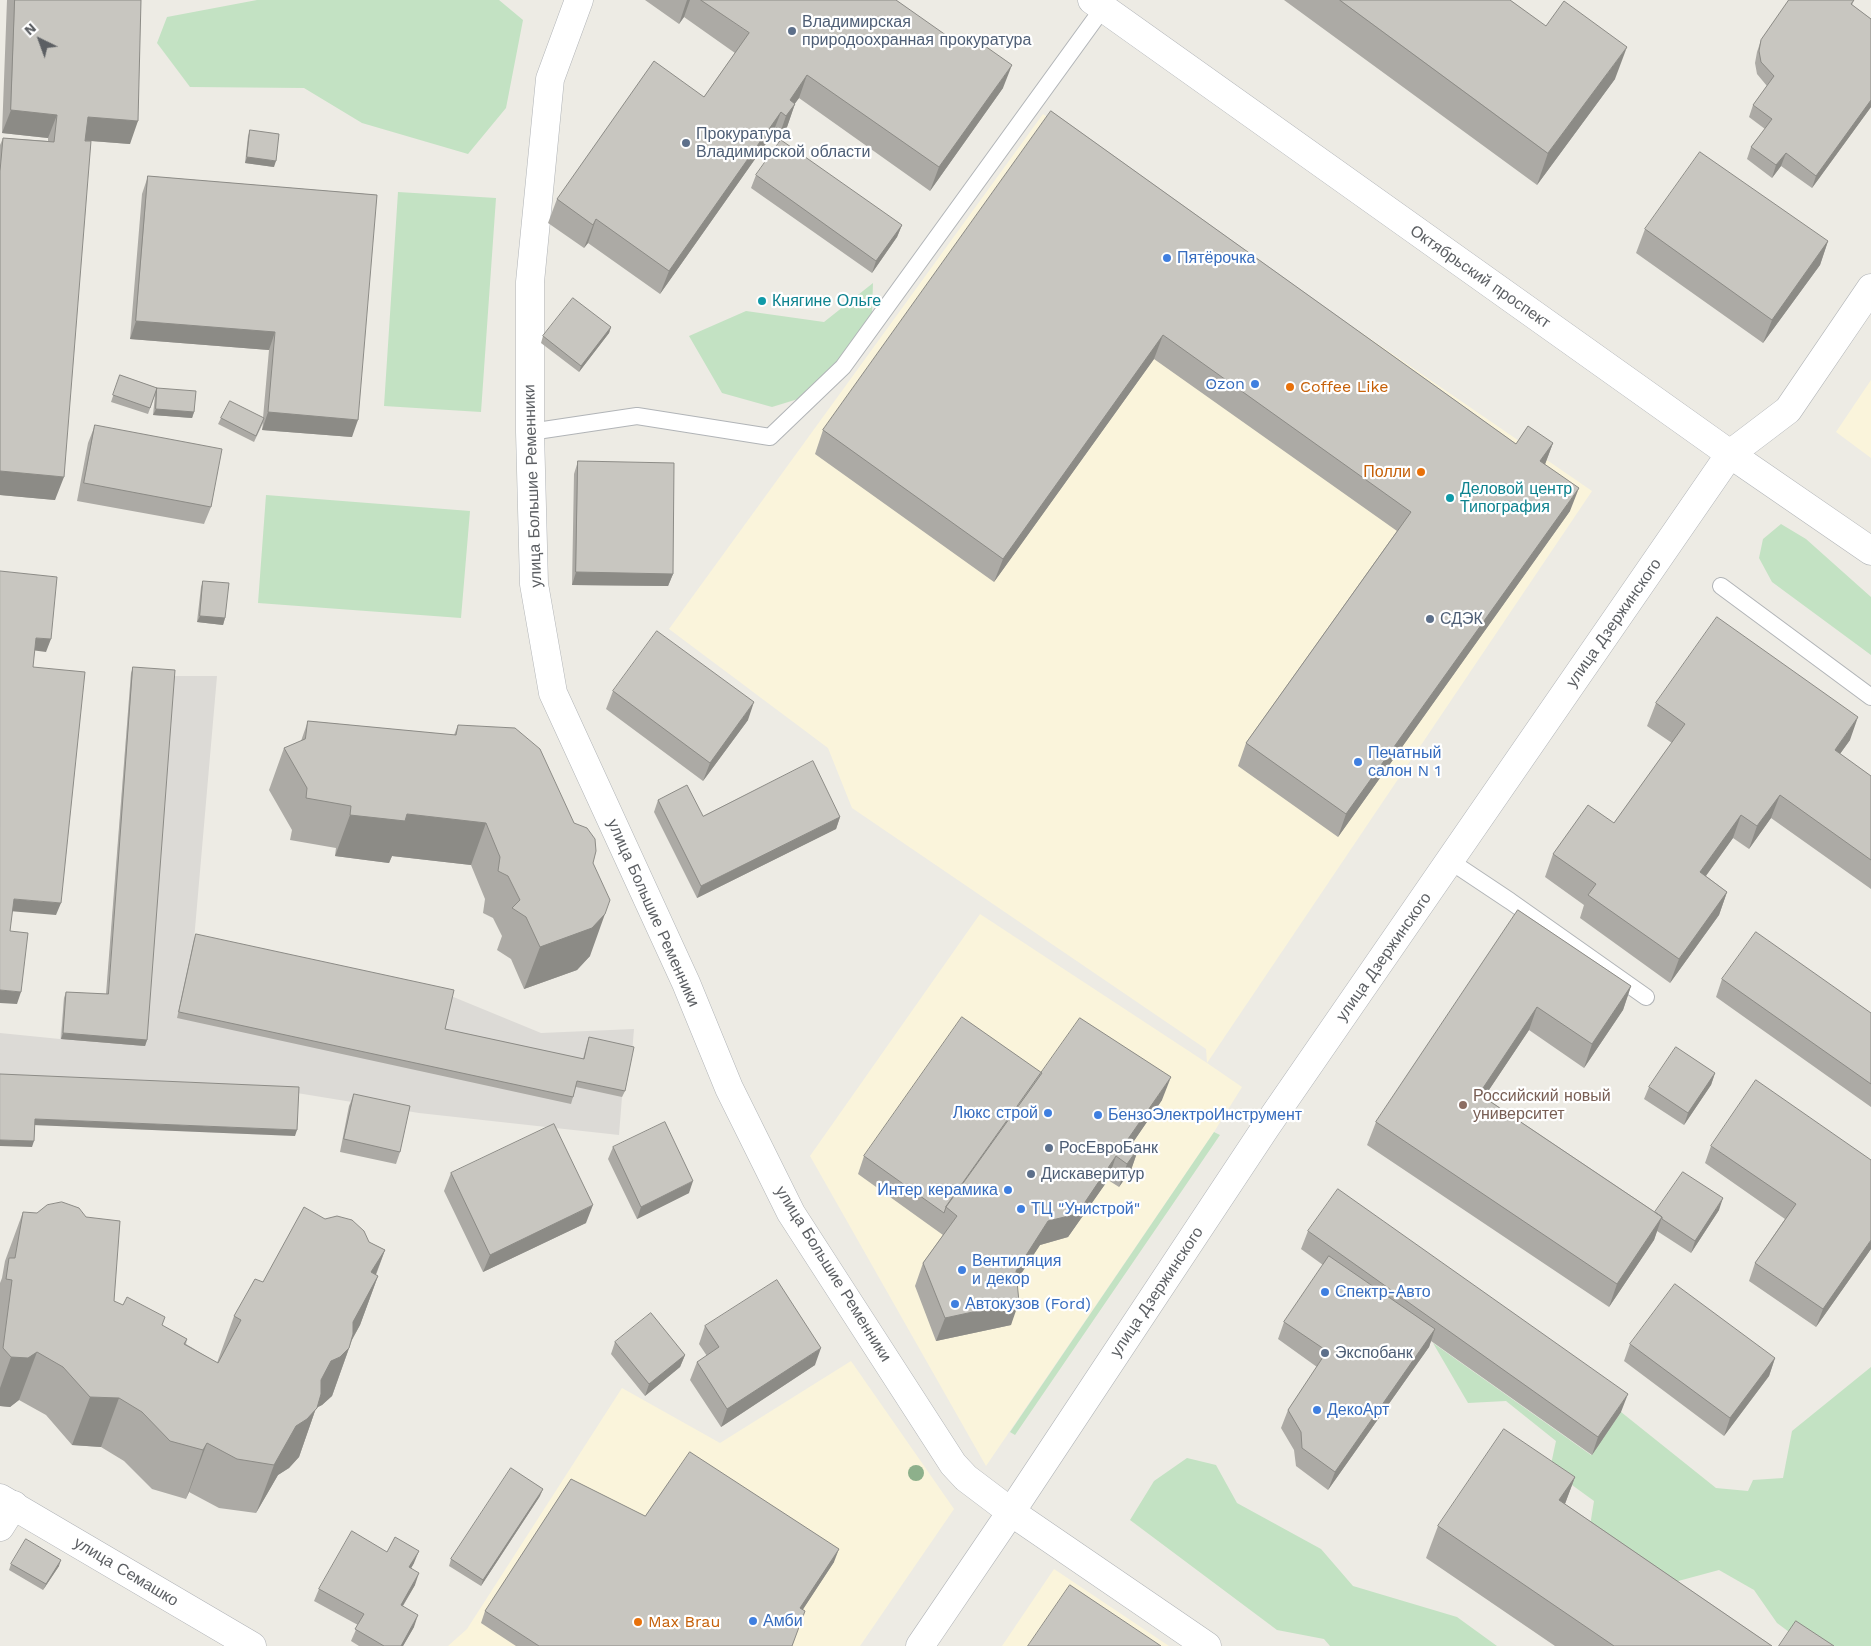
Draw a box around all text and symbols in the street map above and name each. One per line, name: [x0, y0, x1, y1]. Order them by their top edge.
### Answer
place label: Владимирская природоохранная прокуратура: [802, 12, 1031, 50]
north arrow: [15, 15, 65, 65]
text: N: [21, 19, 39, 38]
marker: Владимирская природоохранная прокуратура: [786, 25, 798, 37]
place label: Прокуратура Владимирской области: [696, 124, 870, 162]
marker: Прокуратура Владимирской области: [680, 137, 692, 149]
street label: Октябрьский проспект: [1406, 221, 1554, 333]
place label: Пятёрочка: [1177, 248, 1255, 268]
marker: Пятёрочка: [1161, 252, 1173, 264]
place label: Княгине Ольге: [772, 291, 881, 311]
marker: Княгине Ольге: [756, 295, 768, 307]
place label: Ozon: [1205, 374, 1245, 394]
place label: Coffee Like: [1300, 377, 1389, 397]
marker: Ozon: [1249, 378, 1261, 390]
marker: Coffee Like: [1284, 381, 1296, 393]
street label: улица Большие Ременники: [520, 384, 546, 588]
place label: Полли: [1363, 462, 1411, 482]
marker: Полли: [1415, 466, 1427, 478]
place label: Деловой центр Типография: [1460, 479, 1572, 517]
marker: Деловой центр Типография: [1444, 492, 1456, 504]
street label: улица Дзержинского: [1562, 555, 1666, 691]
place label: СДЭК: [1440, 609, 1483, 629]
marker: СДЭК: [1424, 613, 1436, 625]
place label: Печатный салон N 1: [1368, 743, 1441, 781]
marker: Печатный салон N 1: [1352, 756, 1364, 768]
street label: улица Большие Ременники: [603, 816, 703, 1010]
street label: улица Дзержинского: [1332, 889, 1436, 1025]
place label: Российский новый университет: [1473, 1086, 1611, 1124]
marker: Российский новый университет: [1457, 1099, 1469, 1111]
place label: Люкс строй: [953, 1103, 1038, 1123]
place label: БензоЭлектроИнструмент: [1108, 1105, 1302, 1125]
marker: Люкс строй: [1042, 1107, 1054, 1119]
marker: БензоЭлектроИнструмент: [1092, 1109, 1104, 1121]
place label: РосЕвроБанк: [1059, 1138, 1158, 1158]
marker: РосЕвроБанк: [1043, 1142, 1055, 1154]
place label: Дискаверитур: [1041, 1164, 1144, 1184]
marker: Дискаверитур: [1025, 1168, 1037, 1180]
place label: Интер керамика: [877, 1180, 998, 1200]
street label: улица Большие Ременники: [771, 1183, 895, 1365]
marker: Интер керамика: [1002, 1184, 1014, 1196]
place label: ТЦ "Унистрой": [1031, 1199, 1140, 1219]
marker: ТЦ "Унистрой": [1015, 1203, 1027, 1215]
street label: улица Дзержинского: [1106, 1223, 1208, 1361]
place label: Вентиляция и декор: [972, 1251, 1061, 1289]
marker: Вентиляция и декор: [956, 1264, 968, 1276]
place label: Спектр-Авто: [1335, 1282, 1431, 1302]
marker: Спектр-Авто: [1319, 1286, 1331, 1298]
place label: Автокузов (Ford): [965, 1294, 1091, 1314]
marker: Автокузов (Ford): [949, 1298, 961, 1310]
place label: Экспобанк: [1335, 1343, 1413, 1363]
marker: Экспобанк: [1319, 1347, 1331, 1359]
place label: ДекоАрт: [1327, 1400, 1389, 1420]
marker: ДекоАрт: [1311, 1404, 1323, 1416]
street label: улица Семашко: [70, 1533, 182, 1611]
place label: Амби: [763, 1611, 803, 1631]
place label: Max Brau: [648, 1612, 720, 1632]
marker: Амби: [747, 1615, 759, 1627]
marker: Max Brau: [632, 1616, 644, 1628]

